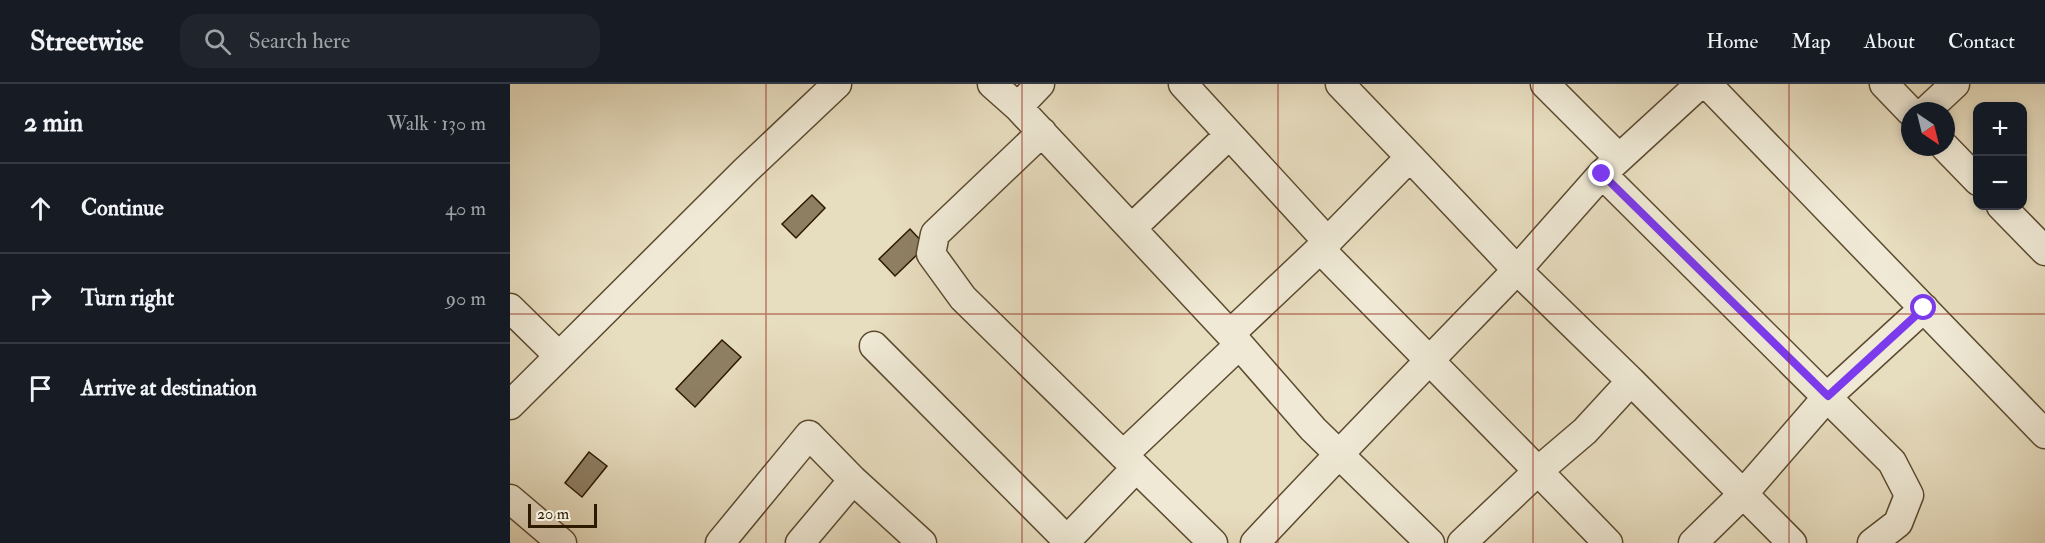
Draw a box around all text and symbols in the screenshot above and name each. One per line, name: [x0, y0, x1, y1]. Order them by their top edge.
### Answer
search box: [180, 14, 600, 68]
text: Streetwise: [30, 24, 144, 59]
icon: search: [201, 25, 234, 58]
text: Search here: [249, 27, 350, 55]
text: Home: [1706, 28, 1758, 55]
text: Map: [1791, 28, 1831, 55]
text: About: [1864, 28, 1915, 55]
text: Contact: [1948, 28, 2015, 55]
north arrow: [1901, 102, 1955, 156]
map controls: [1973, 102, 2027, 210]
button: +: [1973, 102, 2027, 156]
text: 2 min: [24, 107, 83, 139]
text: Walk · 130 m: [387, 111, 486, 136]
button: −: [1973, 156, 2027, 210]
route end: [1588, 160, 1614, 186]
icon: ahead: [24, 192, 57, 225]
text: Continue: [81, 194, 164, 222]
text: 40 m: [445, 196, 486, 221]
icon: right: [24, 282, 57, 315]
text: Turn right: [81, 284, 174, 312]
text: 90 m: [446, 286, 486, 311]
route start: [1910, 294, 1936, 320]
icon: arrive: [24, 372, 57, 405]
text: Arrive at destination: [81, 374, 257, 402]
scale bar: [528, 501, 597, 528]
text: 20 m: [537, 504, 569, 524]

